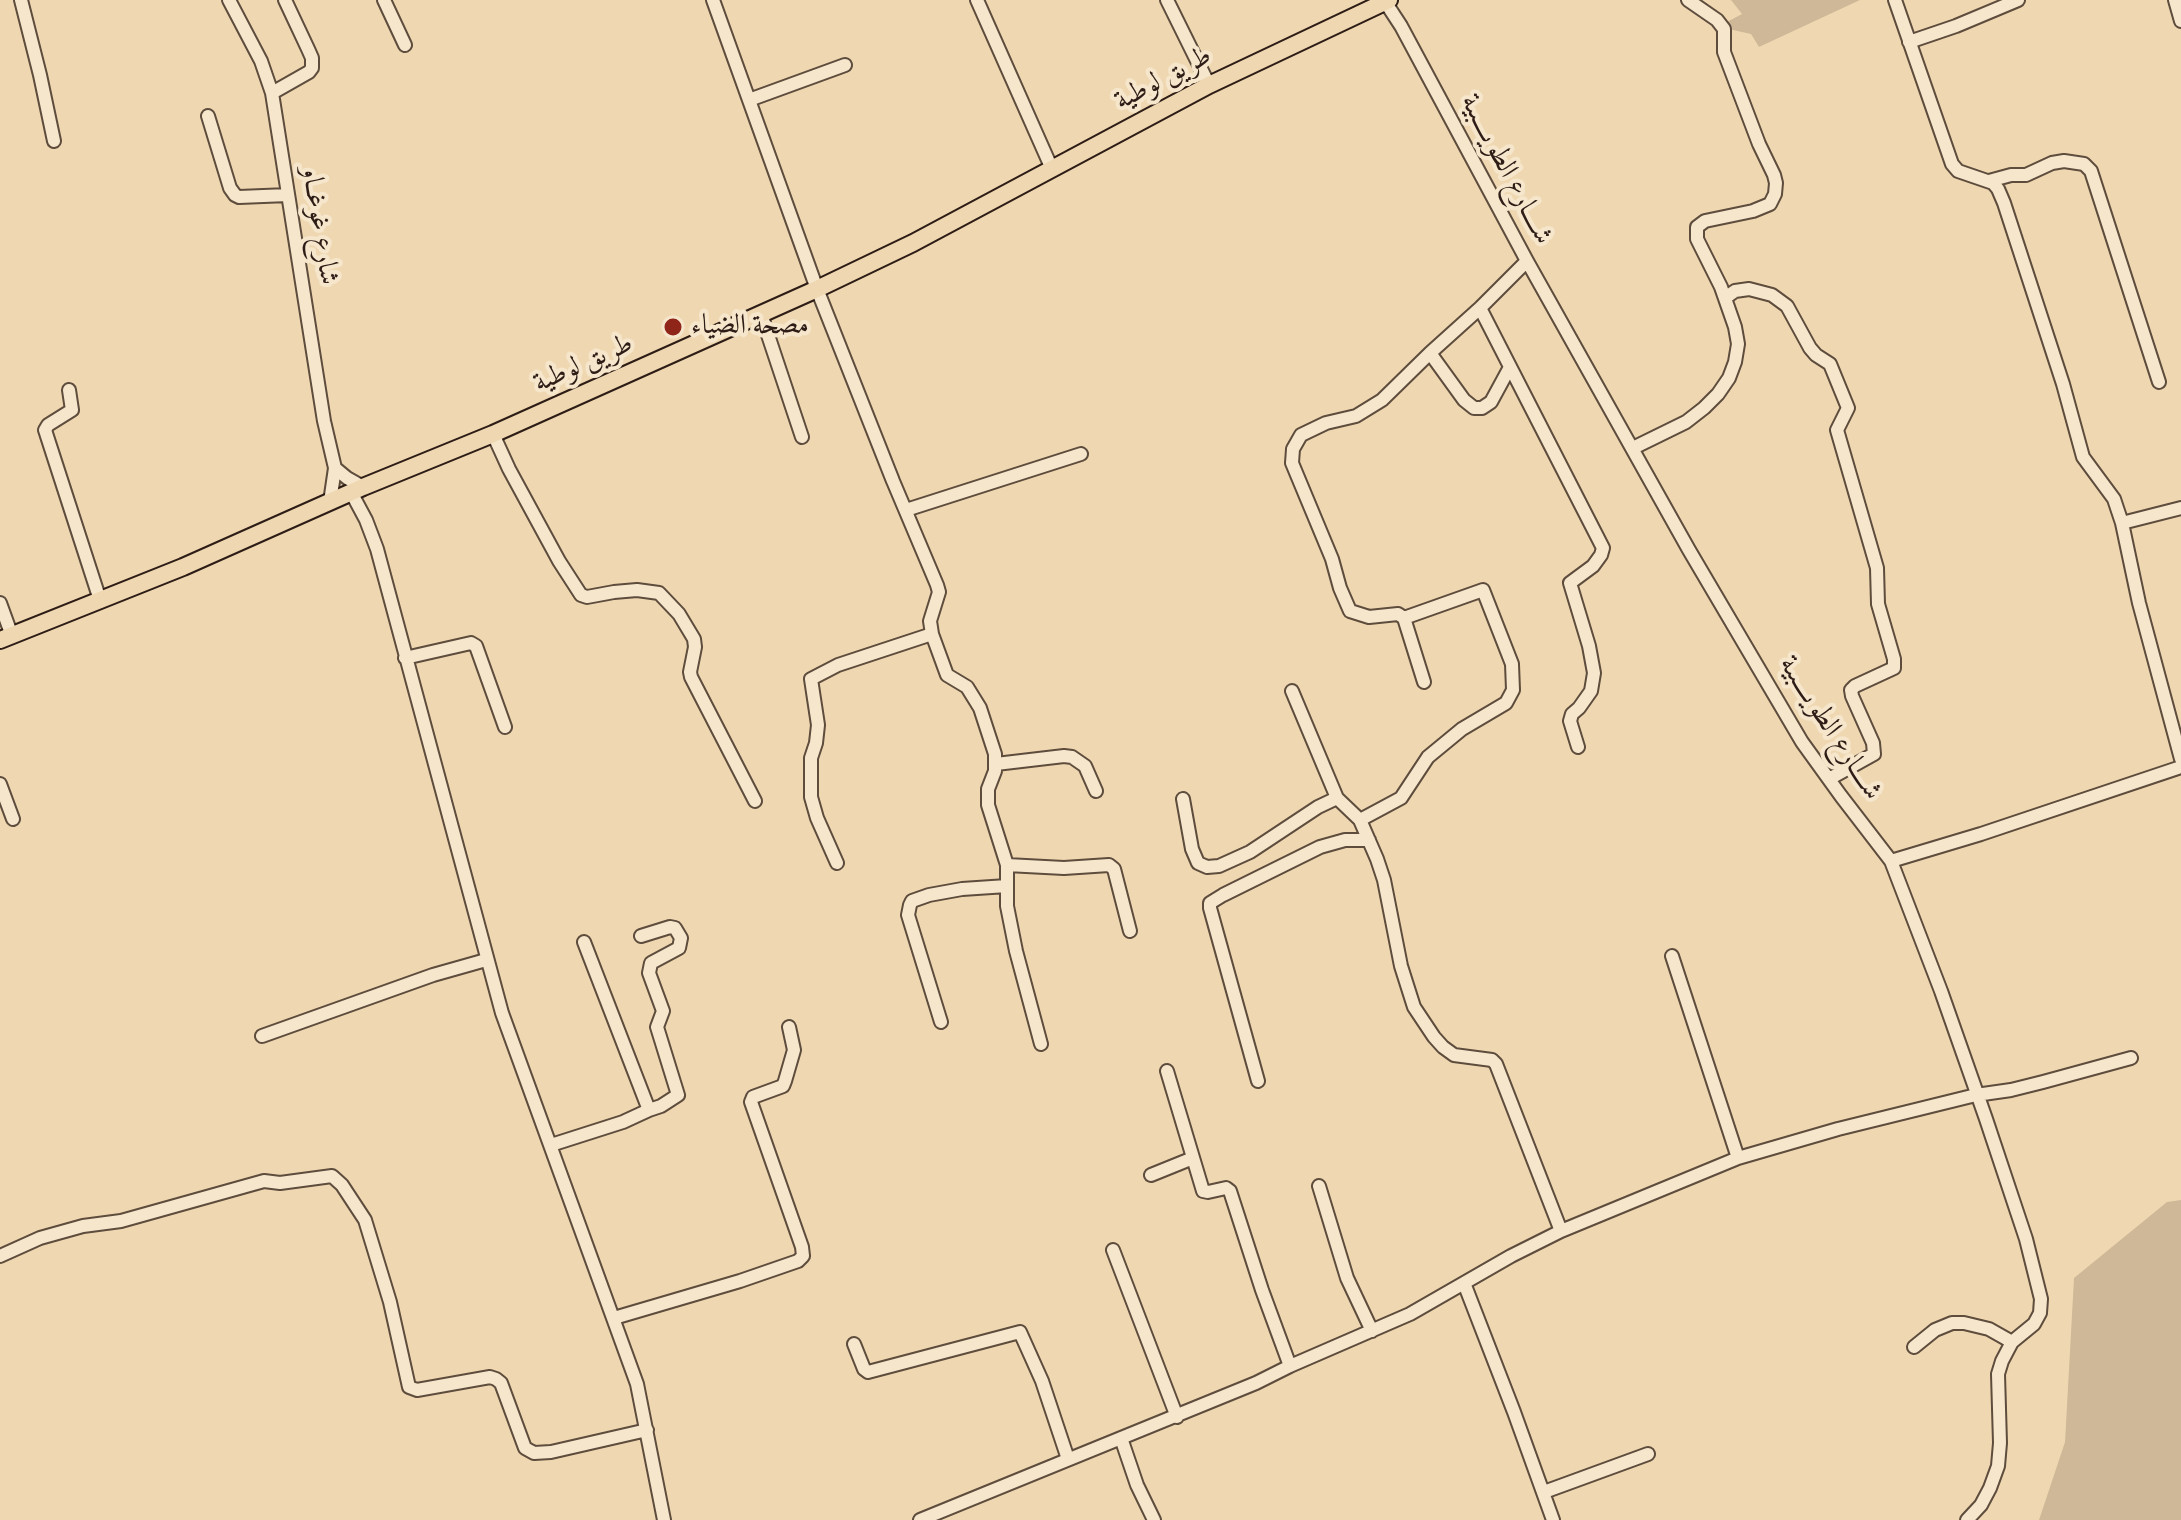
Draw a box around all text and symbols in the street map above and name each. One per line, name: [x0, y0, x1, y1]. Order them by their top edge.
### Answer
street label: طريق لوطية: [1110, 40, 1218, 120]
street label: شــــارع الطويــــبية: [1451, 89, 1559, 251]
street label: شارع غوغــاو: [292, 165, 344, 287]
place label: مصحة الضياء: [691, 310, 809, 344]
marker: مصحة الضياء: [662, 316, 684, 338]
street label: طريق لوطية: [529, 328, 639, 402]
street label: شــــارع الطويــــبية: [1770, 651, 1888, 807]

